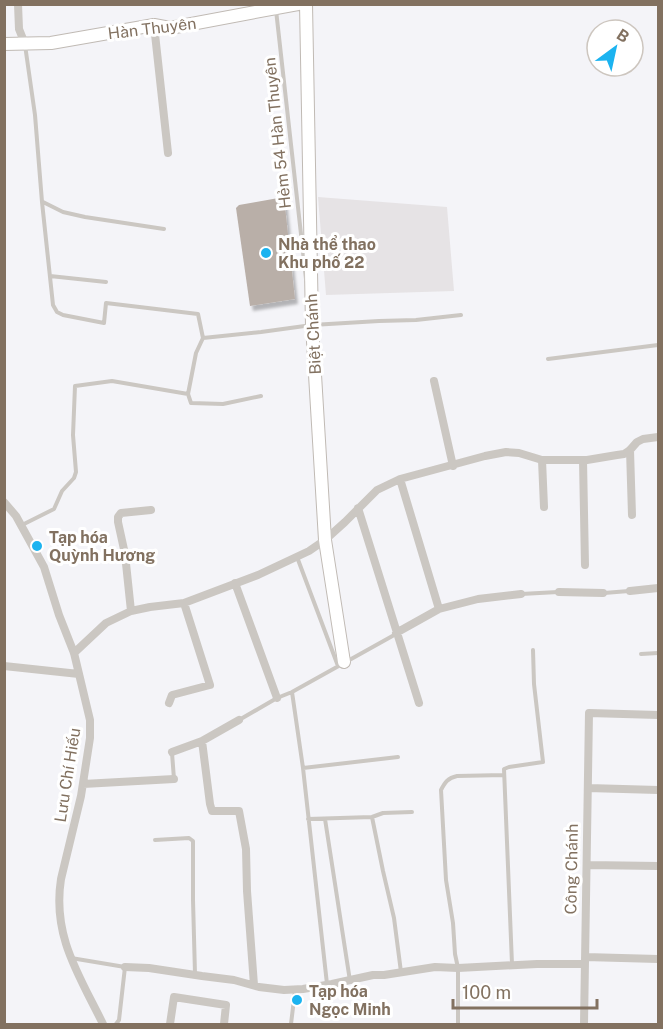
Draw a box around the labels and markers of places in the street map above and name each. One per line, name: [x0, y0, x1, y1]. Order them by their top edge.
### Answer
place label: Nhà thể thao Khu phố 22: [278, 234, 376, 272]
marker: Nhà thể thao Khu phố 22: [259, 246, 273, 260]
place label: Tạp hóa Quỳnh Hương: [49, 528, 155, 565]
marker: Tạp hóa Quỳnh Hương: [30, 539, 44, 553]
place label: Tạp hóa Ngọc Minh: [309, 982, 391, 1019]
marker: Tạp hóa Ngọc Minh: [290, 993, 304, 1007]

